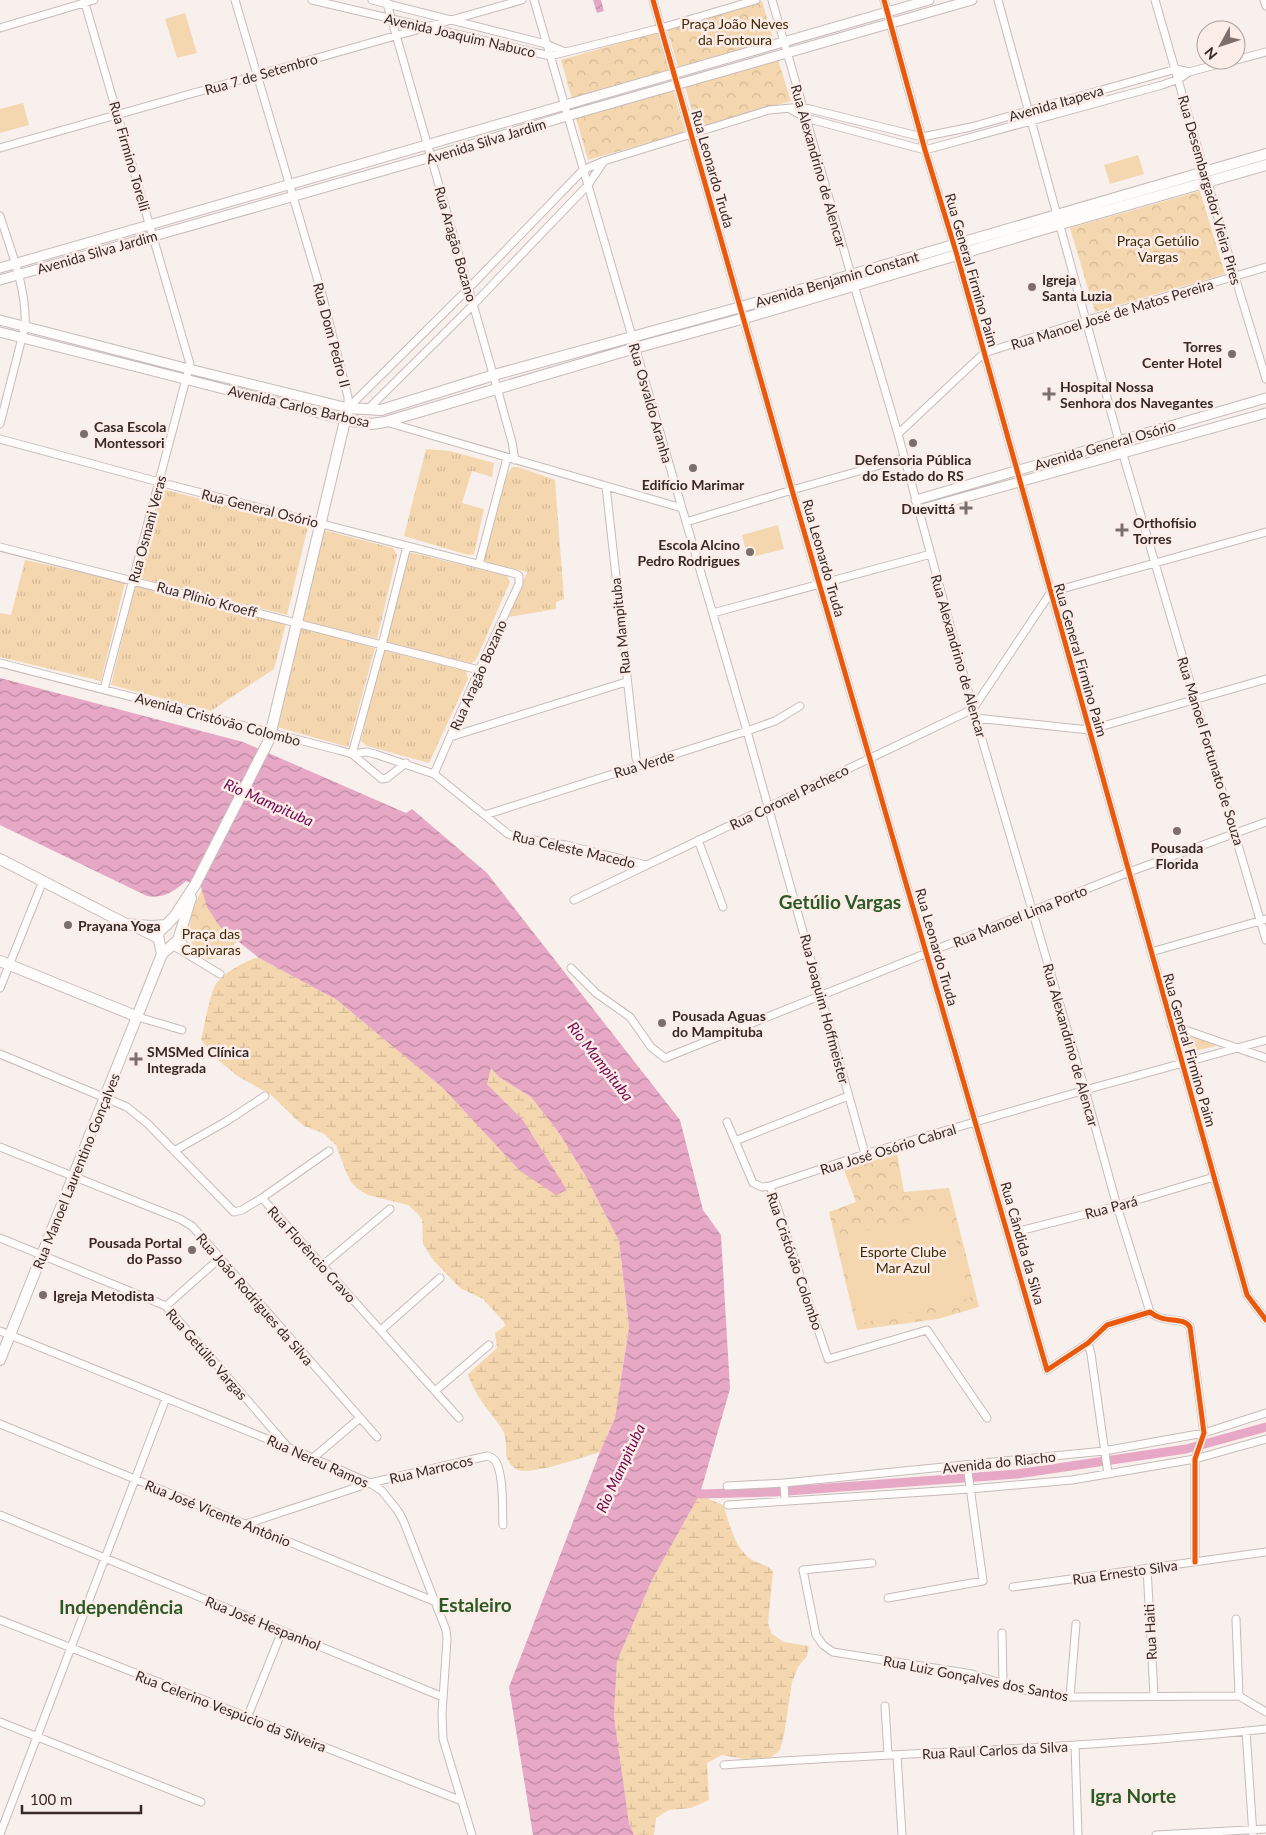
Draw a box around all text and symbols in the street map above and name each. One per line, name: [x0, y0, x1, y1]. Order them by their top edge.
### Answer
street label: Avenida Joaquim Nabuco: [383, 9, 537, 61]
park label: Praça João Neves da Fontoura: [681, 15, 789, 48]
north arrow: [1196, 20, 1246, 70]
text: N: [1201, 44, 1221, 63]
street label: Rua 7 de Setembro: [203, 50, 319, 98]
street label: Avenida Itapeva: [1007, 81, 1105, 125]
street label: Rua Alexandrino de Alencar: [788, 83, 850, 249]
street label: Rua Desembargador Vieira Pires: [1175, 93, 1245, 287]
street label: Rua Firmino Torelli: [106, 99, 154, 213]
street label: Rua Leonardo Truda: [688, 108, 738, 230]
street label: Avenida Silva Jardim: [424, 115, 548, 167]
street label: Rua Aragão Bozano: [431, 184, 481, 304]
street label: Rua General Firmino Paim: [942, 191, 1002, 349]
street label: Avenida Silva Jardim: [35, 227, 159, 277]
park label: Praça Getúlio Vargas: [1117, 232, 1199, 265]
street label: Avenida Benjamin Constant: [753, 247, 921, 311]
place label: Igreja Santa Luzia: [1042, 271, 1112, 304]
street label: Rua Manoel José de Matos Pereira: [1009, 275, 1215, 353]
street label: Rua Dom Pedro II: [310, 281, 354, 389]
marker: Igreja Santa Luzia: [1026, 281, 1038, 293]
place label: Torres Center Hotel: [1142, 338, 1222, 371]
street label: Rua Osvaldo Aranha: [626, 341, 676, 465]
marker: Torres Center Hotel: [1226, 348, 1238, 360]
place label: Hospital Nossa Senhora dos Navegantes: [1060, 378, 1213, 411]
street label: Avenida Carlos Barbosa: [226, 381, 372, 431]
marker: Hospital Nossa Senhora dos Navegantes: [1042, 387, 1056, 401]
street label: Avenida General Osório: [1033, 417, 1178, 473]
place label: Casa Escola Montessori: [94, 418, 166, 451]
marker: Casa Escola Montessori: [78, 428, 90, 440]
marker: Defensoria Pública do Estado do RS: [907, 437, 919, 449]
place label: Defensoria Pública do Estado do RS: [855, 451, 971, 484]
marker: Edifício Marimar: [687, 462, 699, 474]
street label: Rua Osmani Veras: [124, 473, 170, 585]
place label: Edifício Marimar: [642, 476, 745, 493]
street label: Rua General Osório: [200, 485, 320, 531]
street label: Rua Leonardo Truda: [799, 497, 849, 619]
place label: Duevittá: [901, 500, 955, 517]
marker: Duevittá: [959, 501, 973, 515]
place label: Orthofísio Torres: [1133, 514, 1197, 547]
marker: Orthofísio Torres: [1115, 523, 1129, 537]
place label: Escola Alcino Pedro Rodrigues: [638, 536, 740, 569]
marker: Escola Alcino Pedro Rodrigues: [744, 546, 756, 558]
street label: Rua Alexandrino de Alencar: [928, 573, 990, 739]
street label: Rua Plínio Kroeff: [155, 577, 260, 621]
street label: Rua Mampituba: [606, 577, 634, 675]
street label: Rua General Firmino Paim: [1051, 581, 1111, 739]
street label: Rua Aragão Bozano: [446, 617, 510, 733]
street label: Rua Manoel Fortunato de Souza: [1174, 655, 1248, 847]
street label: Avenida Cristóvão Colombo: [133, 689, 303, 749]
street label: Rua Verde: [612, 747, 676, 781]
street label: Rua Coronel Pacheco: [727, 761, 851, 833]
water label: Rio Mampituba: [222, 774, 317, 830]
marker: Pousada Florida: [1171, 825, 1183, 837]
street label: Rua Celeste Macedo: [511, 827, 637, 871]
place label: Pousada Florida: [1151, 839, 1203, 872]
street label: Rua Manoel Lima Porto: [950, 881, 1090, 951]
street label: Rua Leonardo Truda: [912, 886, 962, 1008]
district label: Getúlio Vargas: [779, 890, 901, 913]
place label: Prayana Yoga: [78, 917, 161, 934]
marker: Prayana Yoga: [62, 919, 74, 931]
park label: Praça das Capivaras: [181, 925, 241, 958]
street label: Rua Joaquim Hoffmeister: [797, 932, 853, 1086]
street label: Rua Alexandrino de Alencar: [1040, 962, 1102, 1128]
street label: Rua General Firmino Paim: [1160, 971, 1220, 1129]
place label: Pousada Aguas do Mampituba: [672, 1007, 766, 1040]
marker: Pousada Aguas do Mampituba: [656, 1017, 668, 1029]
water label: Rio Mampituba: [564, 1018, 638, 1105]
place label: SMSMed Clínica Integrada: [147, 1043, 249, 1076]
marker: SMSMed Clínica Integrada: [129, 1052, 143, 1066]
street label: Rua Manoel Laurentino Gonçalves: [29, 1071, 123, 1271]
street label: Rua José Osório Cabral: [818, 1120, 958, 1178]
street label: Rua Cândida da Silva: [997, 1180, 1049, 1306]
street label: Rua Cristóvão Colombo: [763, 1190, 827, 1332]
street label: Rua Pará: [1083, 1192, 1139, 1222]
street label: Rua Florêncio Cravo: [264, 1202, 360, 1306]
street label: Rua João Rodrigues da Silva: [193, 1229, 317, 1369]
place label: Pousada Portal do Passo: [89, 1234, 182, 1267]
park label: Esporte Clube Mar Azul: [860, 1243, 946, 1276]
marker: Pousada Portal do Passo: [186, 1244, 198, 1256]
place label: Igreja Metodista: [53, 1287, 154, 1304]
marker: Igreja Metodista: [37, 1289, 49, 1301]
street label: Rua Getúlio Vargas: [163, 1305, 251, 1403]
water label: Rio Mampituba: [592, 1420, 649, 1515]
street label: Rua Nereu Ramos: [265, 1431, 371, 1491]
street label: Avenida do Riacho: [942, 1448, 1056, 1476]
street label: Rua Marrocos: [388, 1451, 474, 1487]
street label: Rua José Vicente Antônio: [143, 1476, 293, 1550]
street label: Rua Ernesto Silva: [1071, 1556, 1179, 1588]
street label: Rua José Hespanhol: [203, 1592, 323, 1654]
district label: Estaleiro: [438, 1593, 512, 1616]
district label: Independência: [59, 1595, 183, 1618]
street label: Rua Haiti: [1140, 1603, 1160, 1661]
street label: Rua Luiz Gonçalves dos Santos: [882, 1652, 1070, 1704]
street label: Rua Celerino Vespúcio da Silveira: [133, 1667, 329, 1755]
street label: Rua Raul Carlos da Silva: [922, 1738, 1068, 1762]
scale bar: [22, 1782, 141, 1814]
district label: Igra Norte: [1090, 1784, 1176, 1807]
text: 100 m: [30, 1790, 72, 1808]

